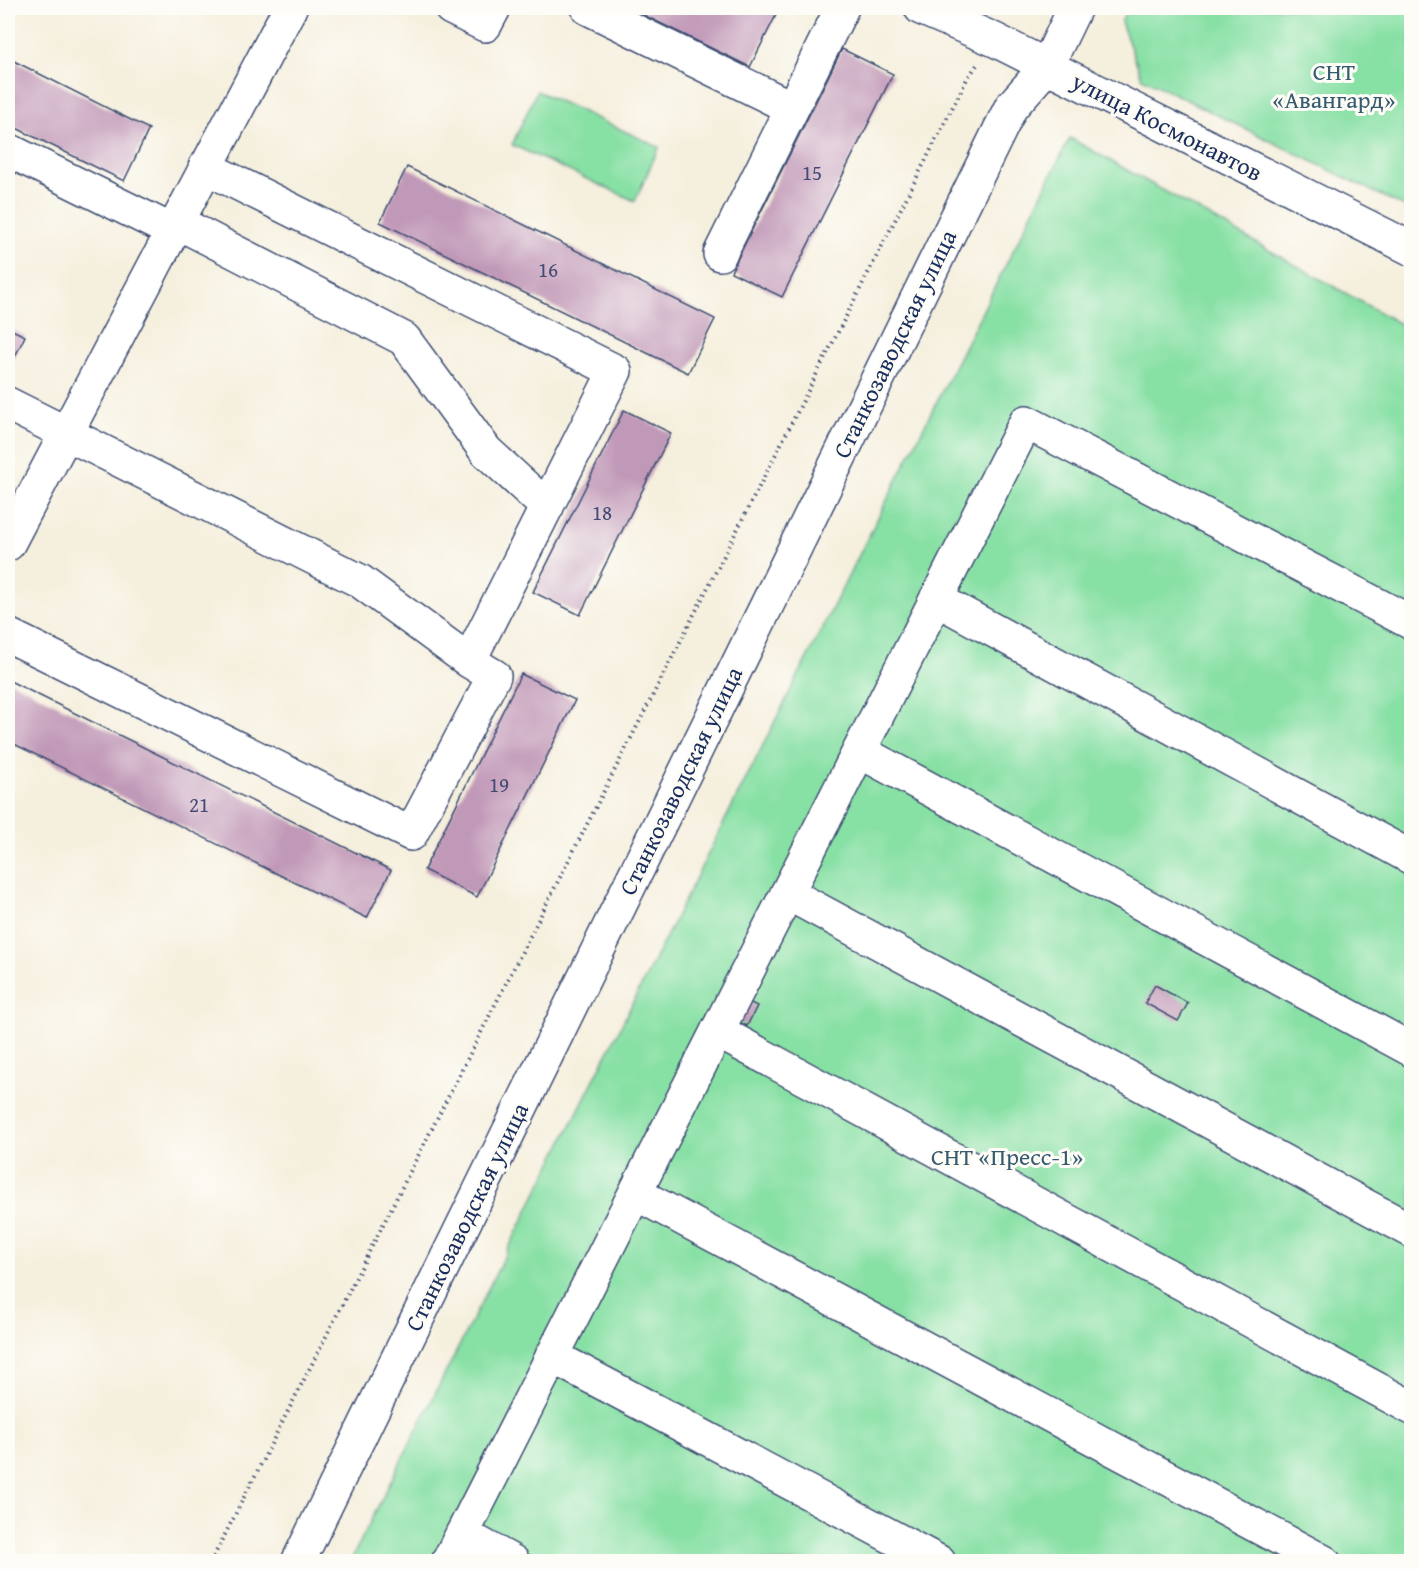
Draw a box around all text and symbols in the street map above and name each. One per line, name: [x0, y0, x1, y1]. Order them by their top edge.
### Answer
park label: СНТ «Авангард»: [1273, 54, 1395, 117]
street label: улица Космонавтов: [1065, 63, 1269, 190]
house number: 15: [802, 157, 822, 188]
street label: Станкозаводская улица: [824, 223, 965, 464]
house number: 16: [538, 254, 558, 285]
house number: 18: [592, 497, 612, 528]
street label: Станкозаводская улица: [610, 660, 751, 901]
house number: 19: [489, 769, 509, 800]
house number: 21: [189, 789, 209, 820]
street label: Станкозаводская улица: [396, 1096, 537, 1337]
park label: СНТ «Пресс-1»: [931, 1139, 1083, 1174]

